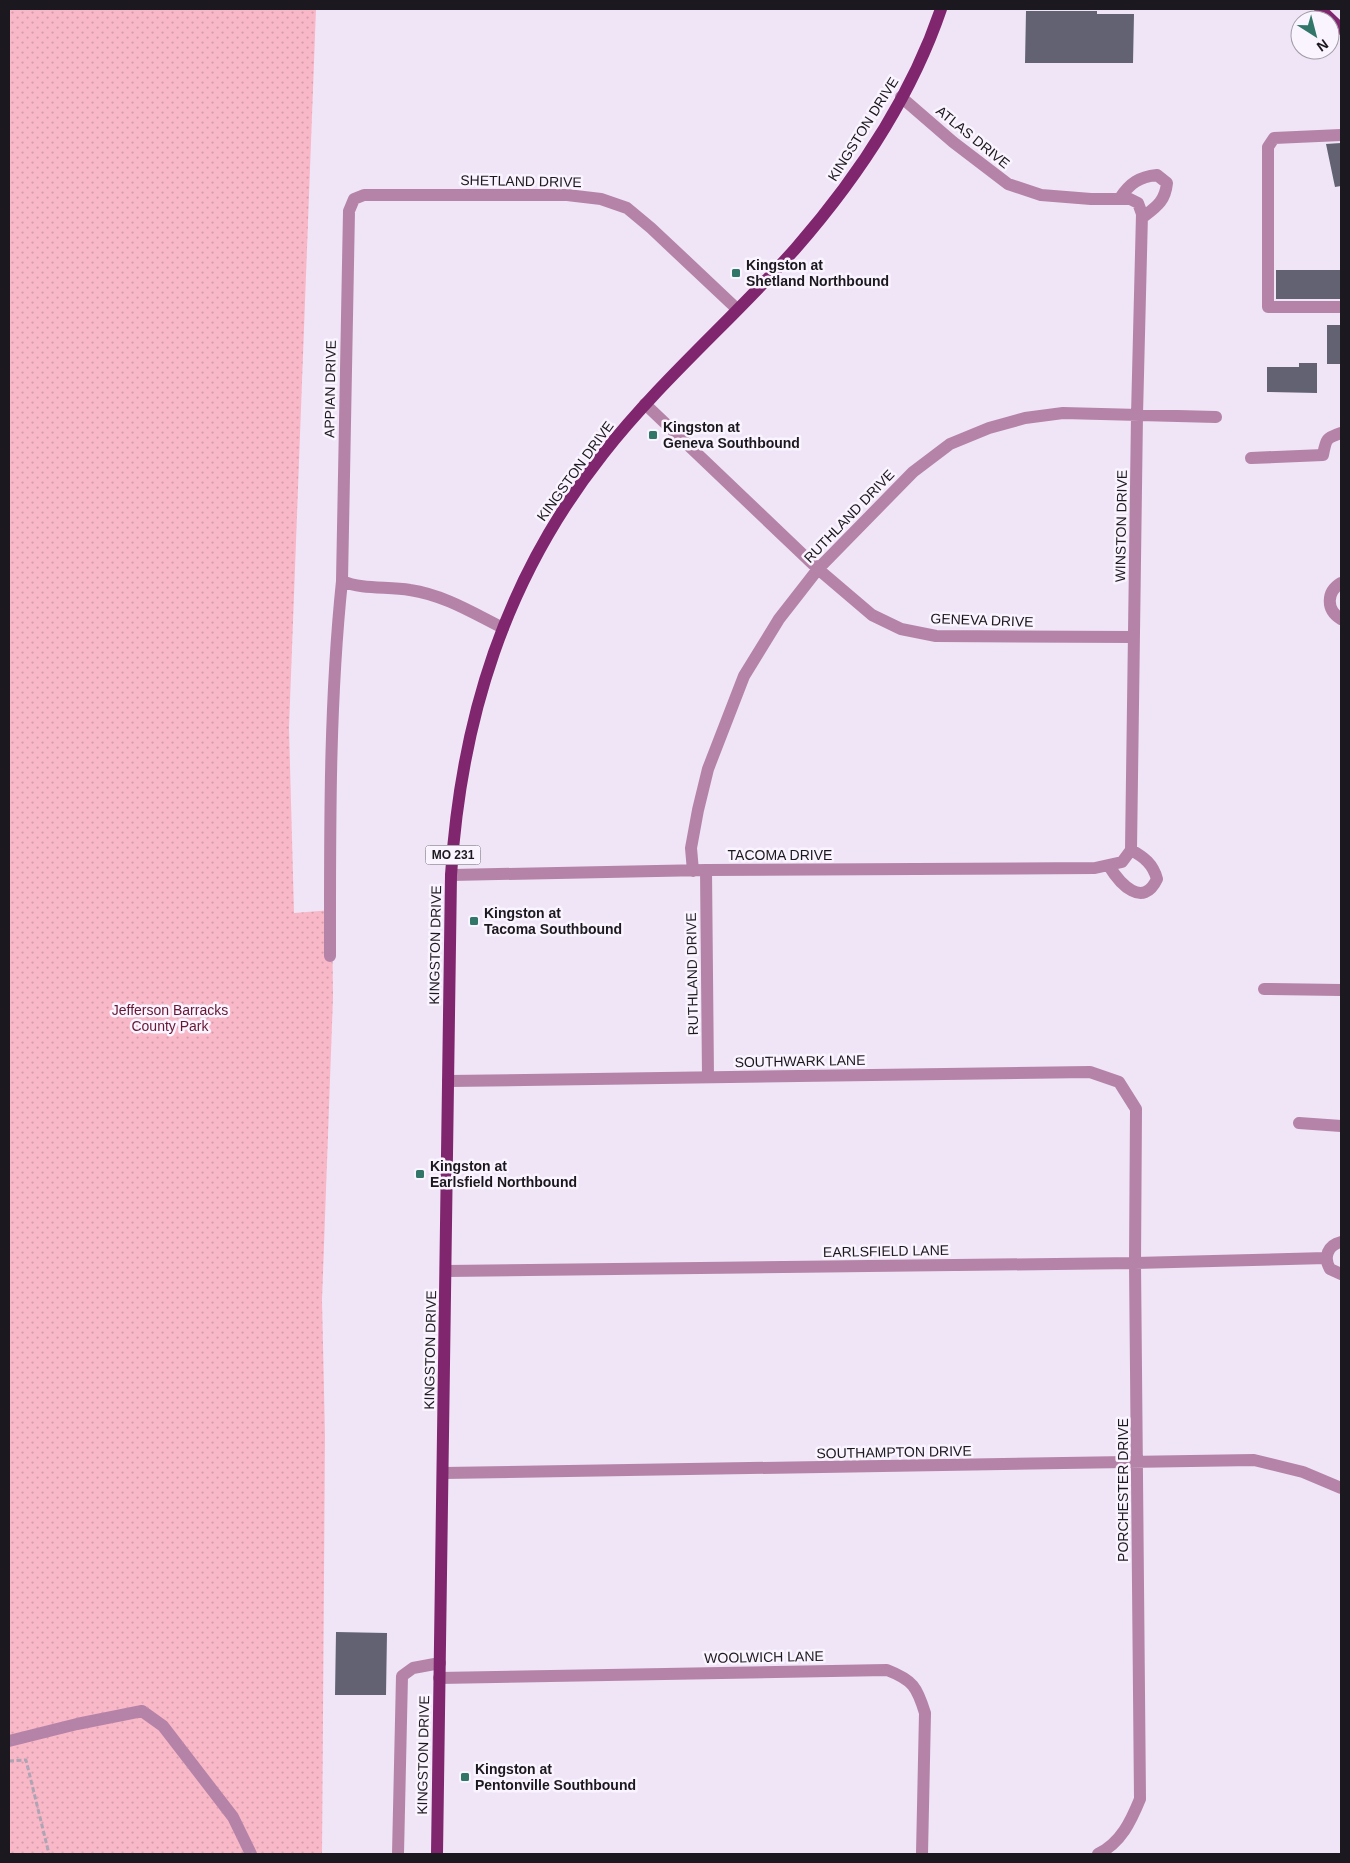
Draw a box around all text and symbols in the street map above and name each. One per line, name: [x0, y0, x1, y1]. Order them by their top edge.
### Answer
north arrow: [1290, 10, 1340, 60]
text: N: [1314, 36, 1331, 55]
street label: KINGSTON DRIVE: [825, 74, 901, 184]
street label: ATLAS DRIVE: [933, 102, 1013, 172]
street label: SHETLAND DRIVE: [460, 172, 582, 190]
place label: Kingston at Shetland Northbound: [746, 257, 889, 289]
marker: Kingston at Shetland Northbound: [730, 267, 742, 279]
street label: APPIAN DRIVE: [321, 340, 339, 438]
street label: KINGSTON DRIVE: [533, 418, 617, 524]
place label: Kingston at Geneva Southbound: [663, 419, 800, 451]
marker: Kingston at Geneva Southbound: [647, 429, 659, 441]
street label: RUTHLAND DRIVE: [801, 466, 897, 566]
street label: WINSTON DRIVE: [1112, 470, 1130, 582]
street label: GENEVA DRIVE: [930, 610, 1034, 630]
road number: MO 231: [426, 846, 480, 864]
street label: TACOMA DRIVE: [728, 847, 832, 863]
street label: KINGSTON DRIVE: [426, 885, 444, 1005]
place label: Kingston at Tacoma Southbound: [484, 905, 622, 937]
street label: RUTHLAND DRIVE: [683, 912, 701, 1036]
marker: Kingston at Tacoma Southbound: [468, 915, 480, 927]
park label: Jefferson Barracks County Park: [112, 1002, 228, 1034]
street label: SOUTHWARK LANE: [734, 1052, 866, 1070]
place label: Kingston at Earlsfield Northbound: [430, 1158, 577, 1190]
marker: Kingston at Earlsfield Northbound: [414, 1168, 426, 1180]
street label: EARLSFIELD LANE: [823, 1242, 949, 1260]
street label: KINGSTON DRIVE: [421, 1290, 439, 1410]
street label: PORCHESTER DRIVE: [1115, 1418, 1131, 1562]
street label: SOUTHAMPTON DRIVE: [816, 1443, 972, 1461]
street label: WOOLWICH LANE: [704, 1648, 824, 1666]
street label: KINGSTON DRIVE: [414, 1695, 432, 1815]
place label: Kingston at Pentonville Southbound: [475, 1761, 636, 1793]
marker: Kingston at Pentonville Southbound: [459, 1771, 471, 1783]

